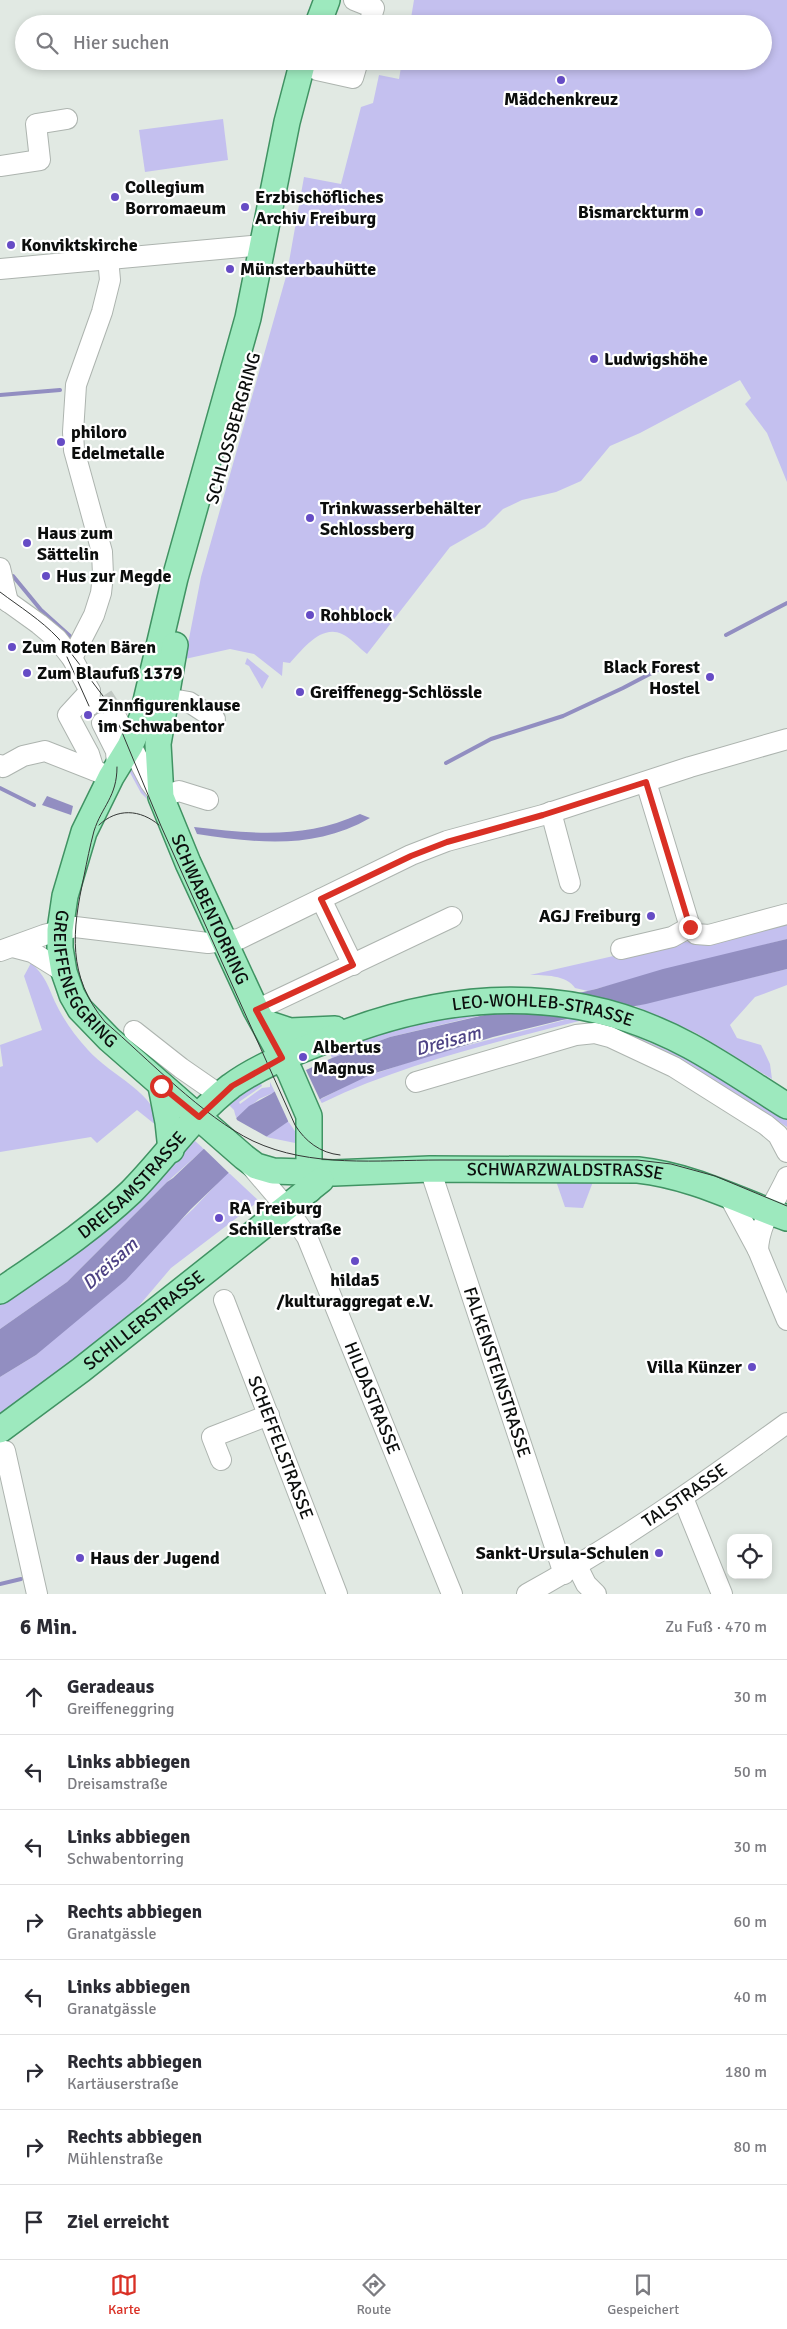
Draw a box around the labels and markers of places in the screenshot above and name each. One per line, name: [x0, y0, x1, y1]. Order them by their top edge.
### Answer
marker: Mädchenkreuz: [555, 74, 567, 86]
place label: Mädchenkreuz: [504, 88, 618, 110]
place label: Collegium Borromaeum: [125, 176, 226, 219]
place label: Erzbischöfliches Archiv Freiburg: [255, 186, 383, 229]
marker: Collegium Borromaeum: [109, 191, 121, 203]
marker: Erzbischöfliches Archiv Freiburg: [239, 201, 251, 213]
place label: Bismarckturm: [578, 201, 689, 223]
marker: Bismarckturm: [693, 206, 705, 218]
place label: Konviktskirche: [21, 234, 138, 256]
marker: Konviktskirche: [5, 239, 17, 251]
place label: Münsterbauhütte: [240, 258, 376, 280]
marker: Münsterbauhütte: [224, 263, 236, 275]
place label: Ludwigshöhe: [604, 348, 708, 370]
marker: Ludwigshöhe: [588, 353, 600, 365]
place label: philoro Edelmetalle: [71, 421, 165, 464]
marker: philoro Edelmetalle: [55, 436, 67, 448]
place label: Trinkwasserbehälter Schlossberg: [320, 497, 482, 540]
marker: Trinkwasserbehälter Schlossberg: [304, 512, 316, 524]
place label: Haus zum Sättelin: [37, 522, 113, 565]
marker: Haus zum Sättelin: [21, 537, 33, 549]
place label: Hus zur Megde: [56, 565, 172, 587]
marker: Hus zur Megde: [40, 570, 52, 582]
place label: Rohblock: [320, 604, 393, 626]
marker: Rohblock: [304, 609, 316, 621]
place label: Zum Roten Bären: [22, 636, 156, 658]
marker: Zum Roten Bären: [6, 641, 18, 653]
place label: Black Forest Hostel: [603, 656, 700, 699]
place label: Zum Blaufuß 1379: [37, 662, 183, 684]
marker: Zum Blaufuß 1379: [21, 667, 33, 679]
marker: Black Forest Hostel: [704, 671, 716, 683]
place label: Greiffenegg-Schlössle: [310, 681, 482, 703]
marker: Greiffenegg-Schlössle: [294, 686, 306, 698]
place label: Zinnfigurenklause im Schwabentor: [98, 694, 241, 737]
marker: Zinnfigurenklause im Schwabentor: [82, 709, 94, 721]
place label: AGJ Freiburg: [539, 905, 641, 927]
marker: AGJ Freiburg: [645, 910, 657, 922]
place label: Albertus Magnus: [313, 1036, 381, 1079]
marker: Albertus Magnus: [297, 1051, 309, 1063]
place label: RA Freiburg Schillerstraße: [229, 1197, 341, 1240]
marker: RA Freiburg Schillerstraße: [213, 1212, 225, 1224]
marker: hilda5 /kulturaggregat e.V.: [349, 1255, 361, 1267]
place label: hilda5 /kulturaggregat e.V.: [276, 1269, 434, 1312]
place label: Villa Künzer: [647, 1356, 743, 1378]
marker: Villa Künzer: [746, 1361, 758, 1373]
place label: Sankt-Ursula-Schulen: [476, 1542, 649, 1564]
place label: Haus der Jugend: [90, 1547, 220, 1569]
marker: Sankt-Ursula-Schulen: [653, 1547, 665, 1559]
marker: Haus der Jugend: [74, 1552, 86, 1564]

